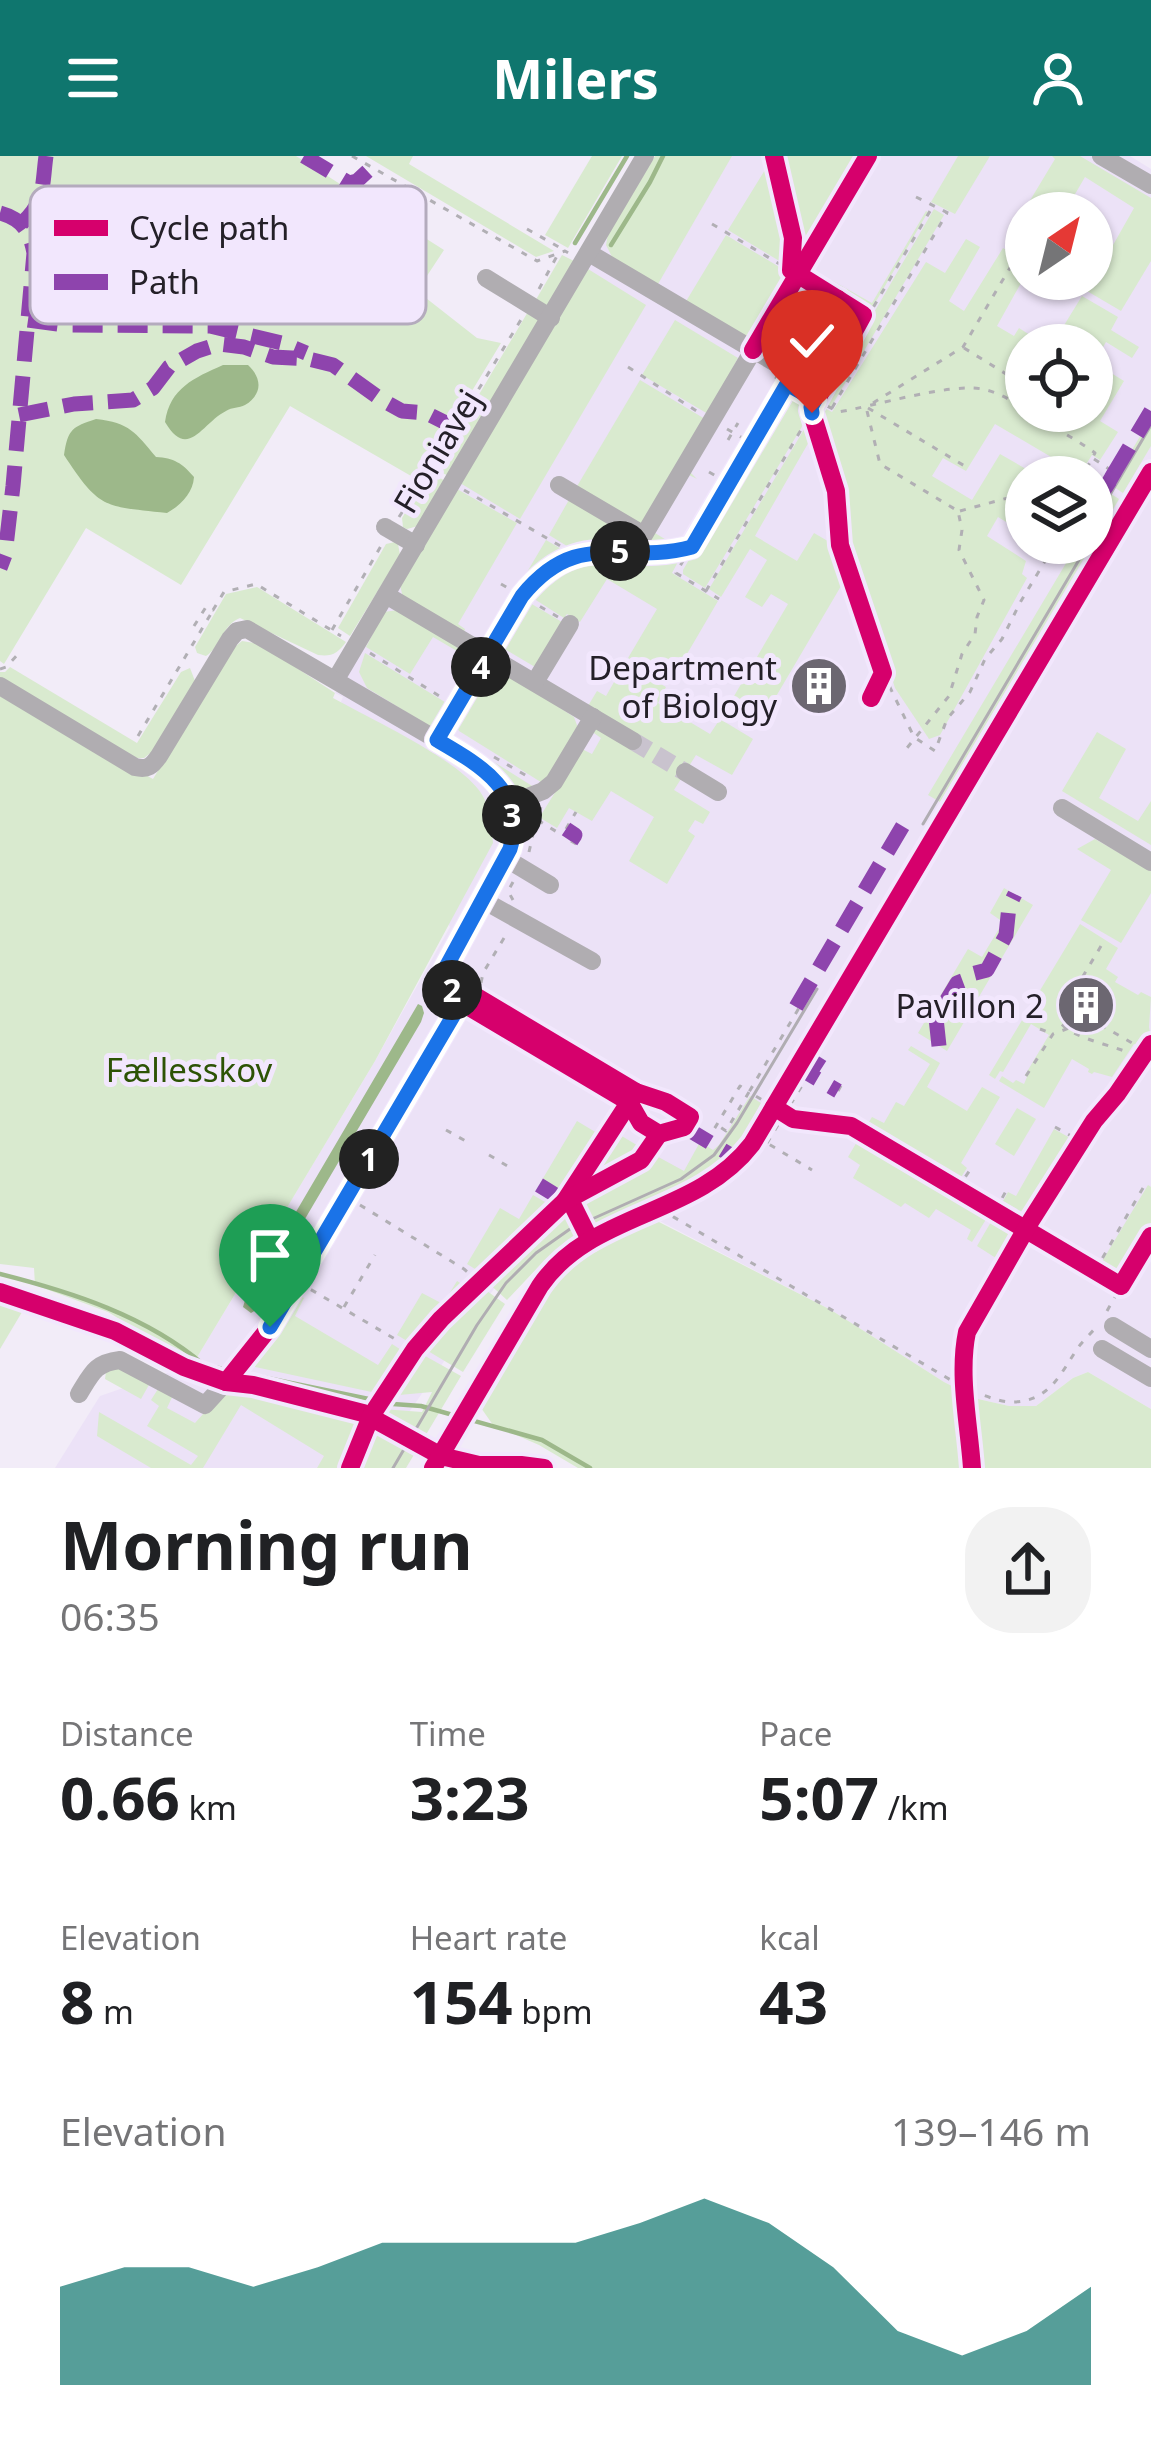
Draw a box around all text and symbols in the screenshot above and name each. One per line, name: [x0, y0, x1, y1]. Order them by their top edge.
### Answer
text: Milers: [492, 41, 659, 115]
icon: menu: [60, 45, 126, 111]
icon: person: [1025, 45, 1091, 111]
legend: [30, 186, 426, 324]
north arrow: [1005, 192, 1113, 300]
map controls: [1005, 192, 1113, 564]
text: Cycle path: [129, 205, 289, 250]
text: Path: [129, 259, 200, 304]
pin: [761, 290, 863, 413]
icon: check: [779, 308, 845, 374]
button: locate: [1005, 324, 1113, 432]
street label: Fioniavej: [382, 381, 492, 521]
button: layers: [1005, 456, 1113, 564]
pin: 5: [590, 521, 650, 581]
text: 5: [611, 528, 629, 573]
pin: 4: [451, 637, 511, 697]
text: 4: [472, 644, 490, 689]
place label: Department of Biology: [588, 645, 777, 728]
building icon: Department of Biology: [788, 655, 850, 717]
pin: 3: [482, 785, 542, 845]
text: 3: [503, 792, 521, 837]
pin: 2: [422, 960, 482, 1020]
text: 2: [443, 967, 461, 1012]
building icon: Pavillon 2: [1055, 974, 1117, 1036]
place label: Pavillon 2: [895, 983, 1044, 1028]
park label: Fællesskov: [106, 1047, 273, 1092]
pin: 1: [339, 1129, 399, 1189]
text: 1: [360, 1136, 378, 1181]
pin: [219, 1204, 321, 1327]
icon: arrive: [237, 1222, 303, 1288]
text: Morning run: [60, 1499, 473, 1589]
button: share: [965, 1507, 1091, 1633]
text: 06:35: [60, 1589, 160, 1642]
text: Distance: [60, 1711, 194, 1756]
text: Time: [410, 1711, 486, 1756]
text: Pace: [759, 1711, 832, 1756]
text: 0.66: [60, 1756, 180, 1838]
text: 3:23: [410, 1756, 529, 1838]
text: 5:07: [759, 1756, 879, 1838]
text: km: [180, 1785, 237, 1830]
text: /km: [879, 1785, 949, 1830]
text: Elevation: [60, 1915, 201, 1960]
text: Heart rate: [410, 1915, 567, 1960]
text: kcal: [759, 1915, 820, 1960]
text: 8: [60, 1960, 94, 2042]
text: 154: [410, 1960, 513, 2042]
text: 43: [759, 1960, 828, 2042]
text: m: [94, 1989, 134, 2034]
text: bpm: [513, 1989, 593, 2034]
text: Elevation: [60, 2104, 227, 2157]
text: 139–146 m: [891, 2104, 1091, 2157]

